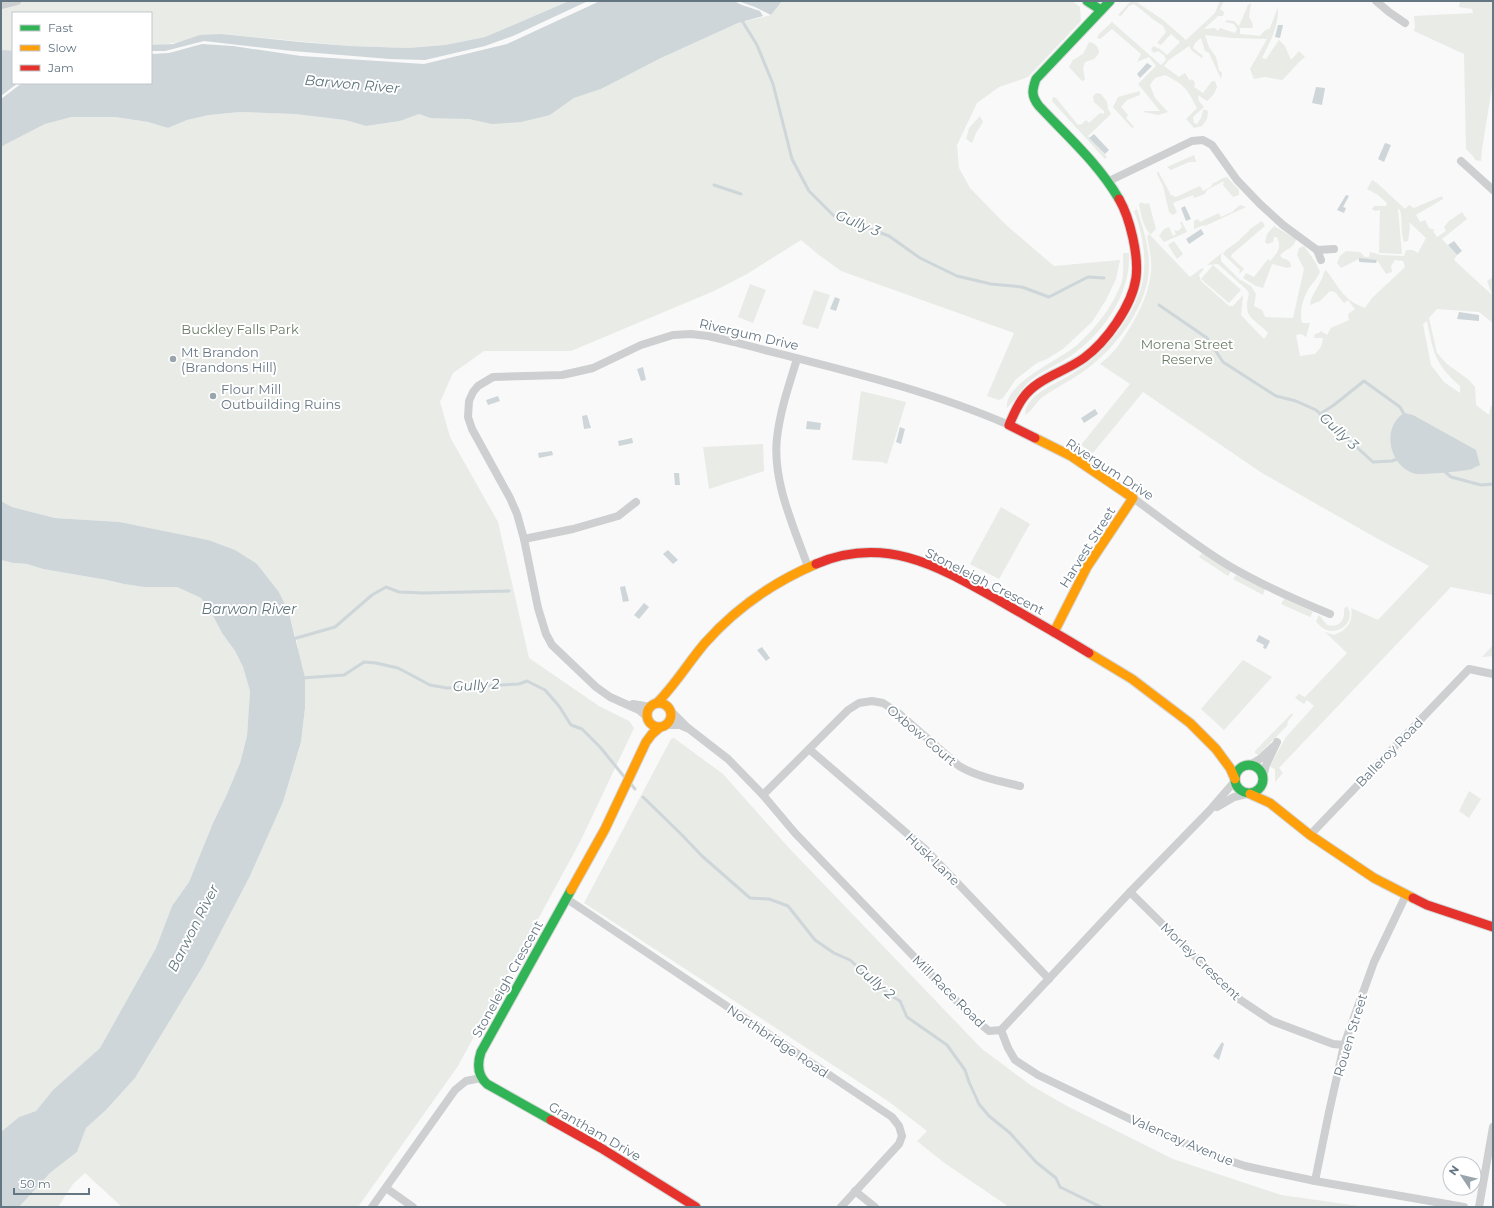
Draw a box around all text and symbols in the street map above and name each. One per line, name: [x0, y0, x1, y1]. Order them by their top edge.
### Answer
legend: [12, 12, 152, 84]
text: Fast: [48, 20, 73, 35]
text: Slow: [48, 40, 77, 55]
text: Jam: [47, 60, 74, 75]
water label: Barwon River: [304, 71, 401, 97]
water label: Gully 3: [833, 206, 884, 241]
street label: Rivergum Drive: [698, 315, 800, 353]
park label: Buckley Falls Park: [181, 321, 299, 337]
park label: Morena Street Reserve: [1141, 336, 1233, 367]
place label: Mt Brandon (Brandons Hill): [181, 344, 277, 375]
marker: Mt Brandon (Brandons Hill): [168, 354, 178, 364]
place label: Flour Mill Outbuilding Ruins: [221, 381, 341, 412]
marker: Flour Mill Outbuilding Ruins: [208, 391, 218, 401]
water label: Gully 3: [1316, 408, 1363, 454]
street label: Rivergum Drive: [1063, 435, 1157, 503]
street label: Harvest Street: [1056, 503, 1118, 591]
street label: Stoneleigh Crescent: [923, 544, 1047, 618]
water label: Barwon River: [201, 600, 297, 618]
water label: Gully 2: [452, 674, 500, 696]
street label: Oxbow Court: [884, 701, 960, 769]
street label: Balleroy Road: [1352, 714, 1426, 790]
street label: Husk Lane: [903, 829, 963, 889]
water label: Barwon River: [163, 881, 223, 975]
street label: Stoneleigh Crescent: [468, 918, 546, 1040]
street label: Morley Crescent: [1158, 919, 1244, 1003]
street label: Mill Race Road: [909, 951, 989, 1031]
water label: Gully 2: [851, 959, 899, 1003]
street label: Rouen Street: [1330, 992, 1370, 1078]
street label: Northbridge Road: [724, 1001, 832, 1081]
street label: Grantham Drive: [546, 1098, 644, 1164]
street label: Valencay Avenue: [1128, 1111, 1236, 1169]
north arrow: [1442, 1156, 1482, 1196]
text: N: [1446, 1163, 1462, 1178]
scale bar: [14, 1170, 89, 1196]
text: 50 m: [20, 1176, 51, 1191]

